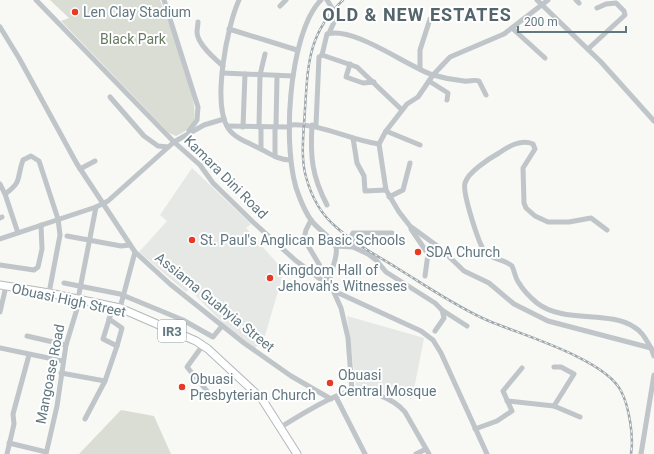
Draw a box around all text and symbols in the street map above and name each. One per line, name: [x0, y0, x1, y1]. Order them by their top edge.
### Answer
place label: Len Clay Stadium: [83, 4, 191, 20]
district label: OLD & NEW ESTATES: [322, 4, 512, 25]
marker: Len Clay Stadium: [70, 7, 80, 17]
scale bar: [518, 8, 626, 34]
text: 200 m: [524, 15, 558, 29]
park label: Black Park: [100, 31, 167, 47]
street label: Kamara Dini Road: [181, 132, 271, 222]
place label: St. Paul's Anglican Basic Schools: [200, 232, 406, 248]
marker: St. Paul's Anglican Basic Schools: [187, 235, 197, 245]
place label: SDA Church: [426, 244, 500, 260]
marker: SDA Church: [413, 247, 423, 257]
street label: Assiama Guahyia Street: [152, 249, 278, 355]
place label: Kingdom Hall of Jehovah's Witnesses: [278, 262, 407, 294]
marker: Kingdom Hall of Jehovah's Witnesses: [265, 273, 275, 283]
street label: Obuasi High Street: [10, 280, 128, 320]
road number: IR3: [158, 320, 186, 342]
street label: Mangoase Road: [32, 323, 68, 425]
place label: Obuasi Central Mosque: [338, 367, 436, 399]
place label: Obuasi Presbyterian Church: [190, 371, 316, 403]
marker: Obuasi Central Mosque: [325, 378, 335, 388]
marker: Obuasi Presbyterian Church: [177, 382, 187, 392]

